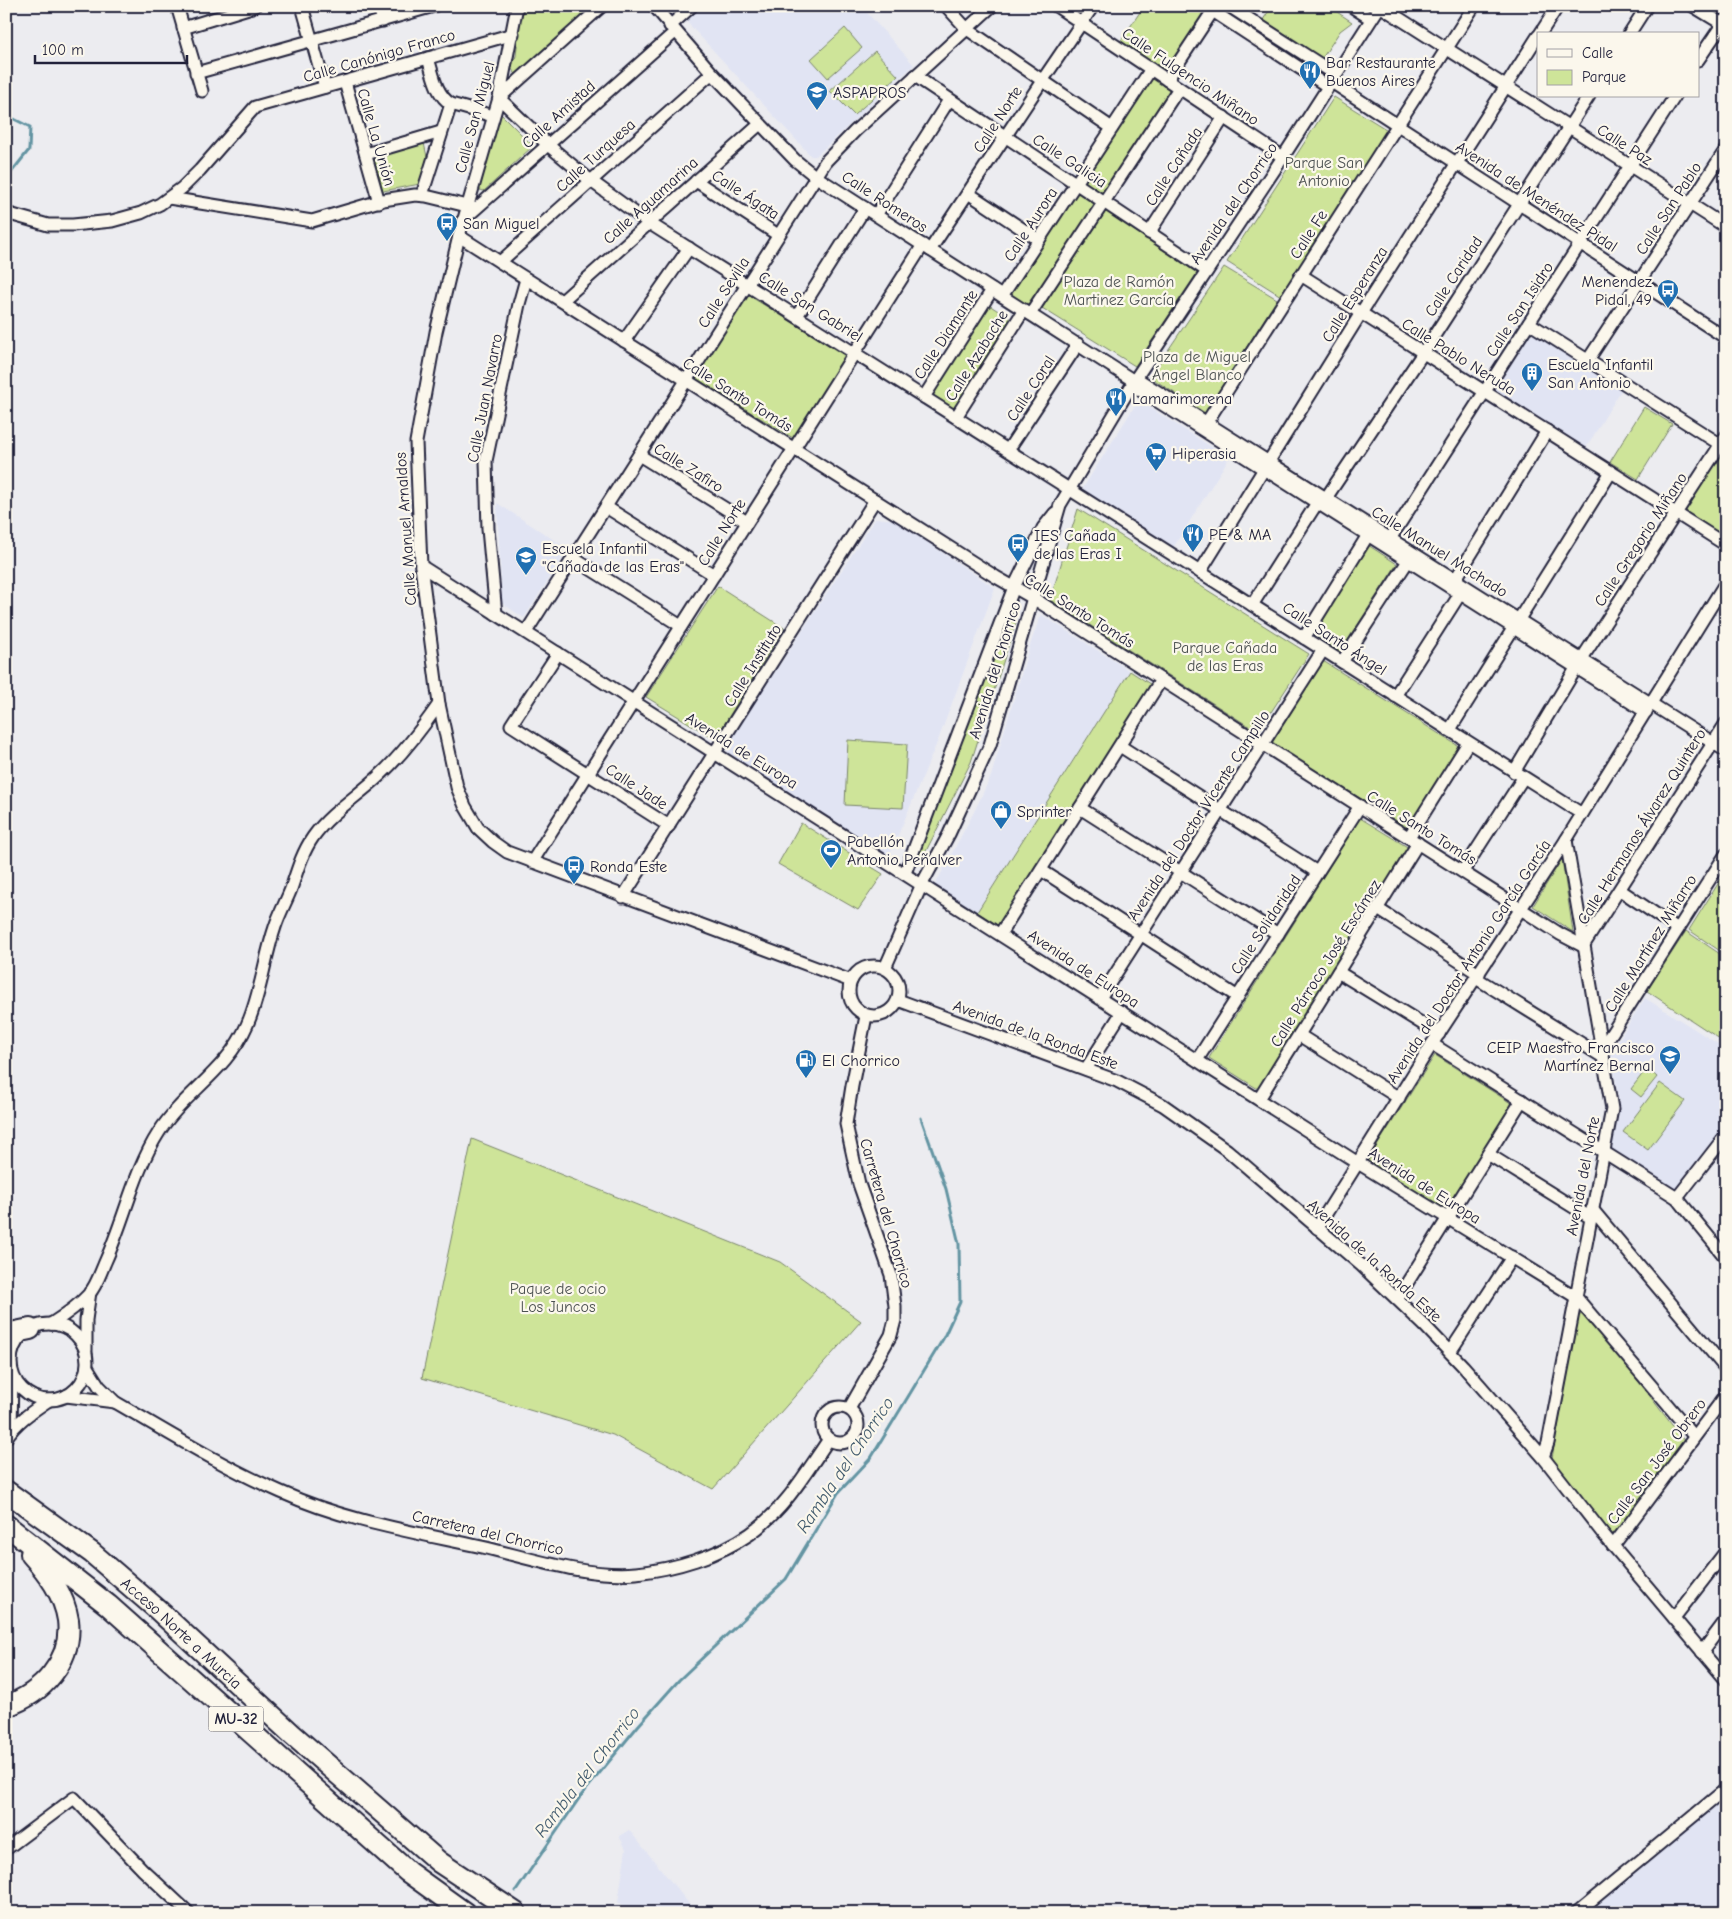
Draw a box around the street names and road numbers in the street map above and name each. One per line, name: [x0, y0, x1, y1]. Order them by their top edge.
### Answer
street label: Calle Fulgencio Miñano: [1119, 24, 1262, 129]
street label: Calle Canónigo Franco: [301, 26, 457, 86]
street label: Calle San Miguel: [451, 59, 499, 175]
street label: Calle Amistad: [518, 77, 599, 152]
street label: Calle Norte: [970, 83, 1026, 156]
street label: Calle La Unión: [354, 86, 399, 188]
street label: Calle Turquesa: [552, 115, 639, 196]
street label: Calle Paz: [1594, 120, 1655, 169]
street label: Calle Cañada: [1142, 124, 1206, 209]
street label: Calle Galicia: [1029, 130, 1110, 192]
street label: Avenida de Menéndez Pidal: [1452, 138, 1621, 256]
street label: Avenida del Chorrico: [1186, 139, 1281, 268]
street label: Calle Aguamarina: [600, 153, 702, 248]
street label: Calle San Pablo: [1632, 159, 1705, 258]
street label: Calle Ágata: [708, 166, 783, 223]
street label: Calle Romeros: [838, 167, 931, 236]
street label: Calle Aurora: [1000, 184, 1061, 265]
street label: Calle Fe: [1286, 207, 1331, 262]
street label: Calle Caridad: [1421, 233, 1486, 320]
street label: Calle Esperanza: [1318, 243, 1391, 346]
street label: Calle Sevilla: [694, 254, 753, 331]
street label: Calle San Isidro: [1483, 259, 1557, 360]
street label: Calle San Gabriel: [755, 268, 866, 346]
street label: Calle Diamante: [910, 287, 981, 383]
street label: Calle Azabache: [942, 307, 1012, 404]
street label: Calle Pablo Neruda: [1398, 315, 1519, 399]
street label: Calle Juan Navarro: [464, 332, 506, 464]
street label: Calle Coral: [1003, 352, 1059, 425]
street label: Calle Santo Tomás: [679, 354, 796, 436]
street label: Calle Zafiro: [650, 439, 727, 496]
street label: Calle Manuel Arnaldos: [392, 451, 420, 606]
street label: Calle Gregorio Miñano: [1591, 469, 1691, 610]
street label: Calle Norte: [694, 496, 750, 569]
street label: Calle Manuel Machado: [1368, 503, 1511, 601]
street label: Calle Santo Tomás: [1021, 570, 1138, 652]
street label: Calle Santo Ángel: [1279, 598, 1390, 679]
street label: Avenida del Chorrico: [965, 599, 1024, 741]
street label: Calle Instituto: [720, 621, 785, 710]
street label: Avenida del Doctor Vicente Campillo: [1124, 707, 1274, 924]
street label: Avenida de Europa: [682, 709, 801, 793]
street label: Calle Hermanos Álvarez Quintero: [1573, 725, 1710, 928]
street label: Calle Jade: [602, 760, 671, 814]
street label: Calle Santo Tomás: [1363, 787, 1480, 869]
street label: Avenida del Doctor Antonio García García: [1383, 836, 1555, 1087]
street label: Calle Solidaridad: [1227, 871, 1305, 978]
street label: Calle Martínez Miñarro: [1601, 871, 1701, 1016]
street label: Calle Párroco José Escámez: [1267, 877, 1385, 1050]
street label: Avenida de Europa: [1024, 926, 1143, 1012]
street label: Avenida de la Ronda Este: [951, 997, 1121, 1073]
street label: Avenida del Norte: [1563, 1115, 1603, 1237]
street label: Carretera del Chorrico: [856, 1136, 916, 1290]
street label: Avenida de Europa: [1365, 1144, 1484, 1228]
street label: Avenida de la Ronda Este: [1304, 1196, 1445, 1326]
street label: Calle San José Obrero: [1604, 1395, 1710, 1528]
street label: Carretera del Chorrico: [410, 1507, 565, 1559]
street label: Acceso Norte a Murcia: [117, 1574, 245, 1693]
road number: MU-32: [208, 1706, 264, 1732]

